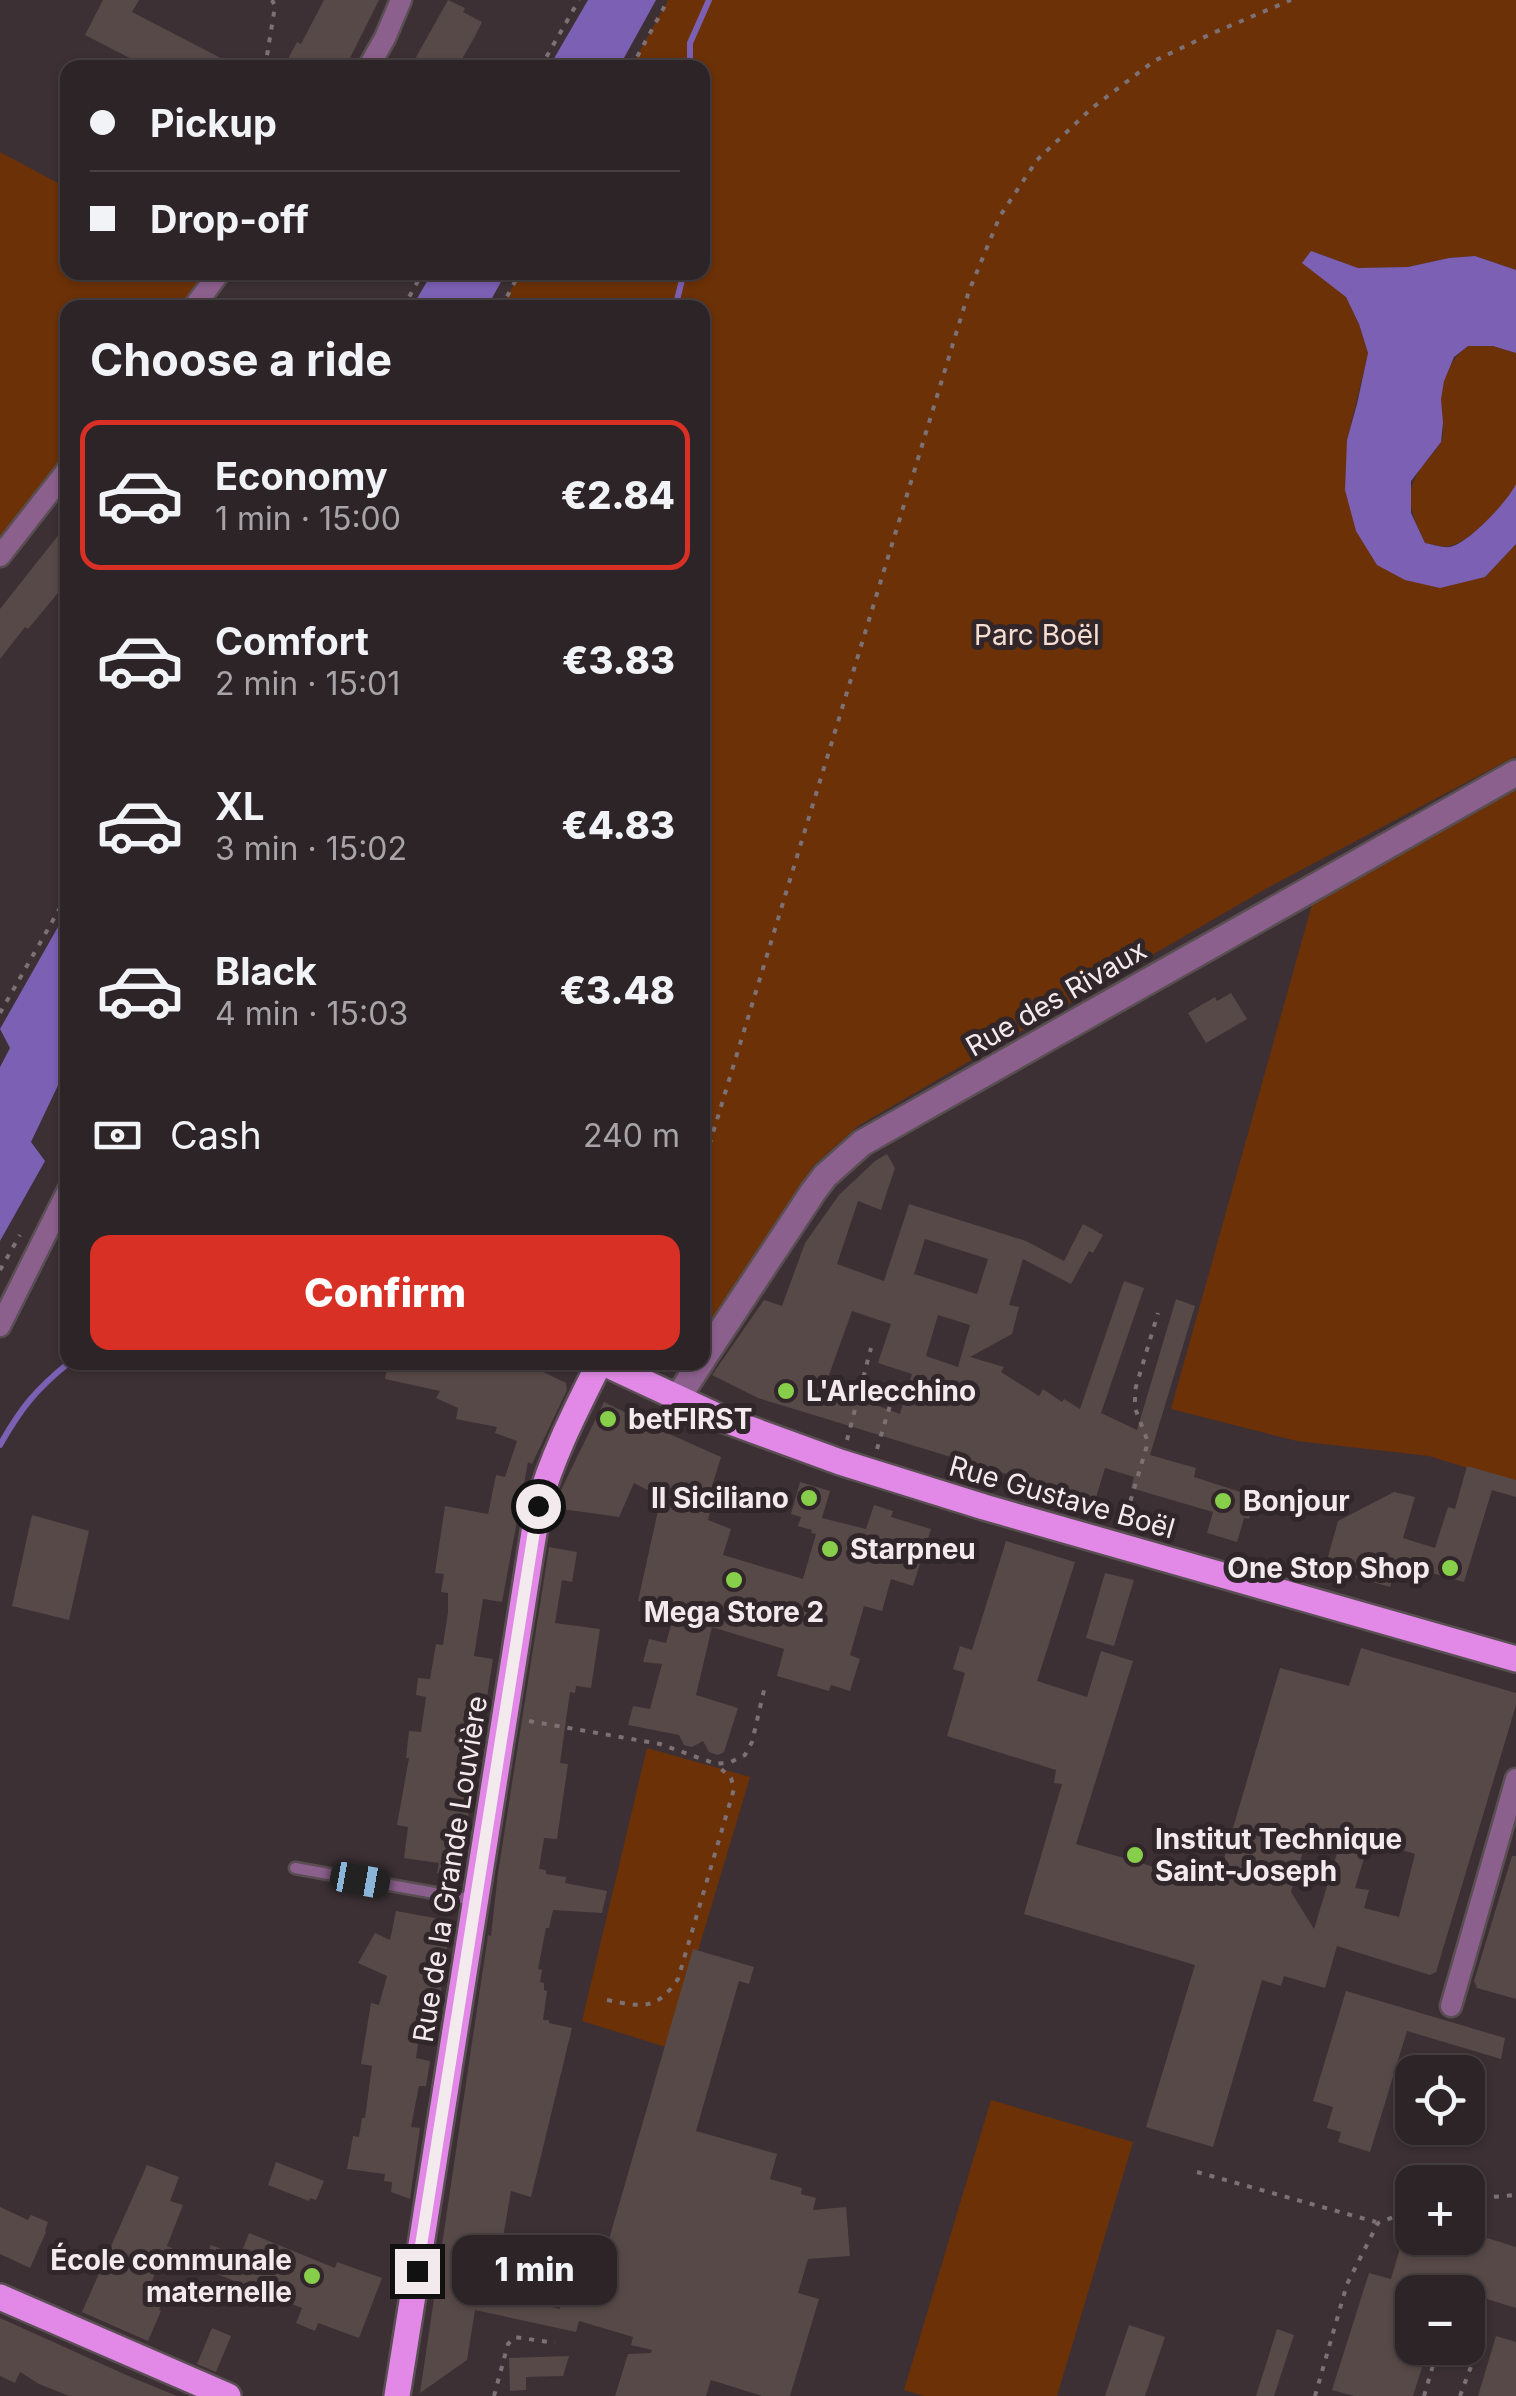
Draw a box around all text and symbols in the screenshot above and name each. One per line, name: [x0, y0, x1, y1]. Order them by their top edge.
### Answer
text: Pickup: [150, 100, 277, 146]
text: Drop-off: [150, 196, 309, 242]
text: Choose a ride: [90, 332, 392, 387]
icon: car: [95, 450, 185, 540]
text: Economy: [215, 453, 388, 499]
text: €2.84: [561, 472, 675, 518]
text: 1 min · 15:00: [215, 499, 401, 538]
icon: car: [95, 615, 185, 705]
text: Comfort: [215, 618, 369, 664]
park label: Parc Boël: [974, 618, 1100, 652]
text: €3.83: [562, 637, 675, 683]
text: 2 min · 15:01: [215, 664, 400, 703]
icon: car: [95, 780, 185, 870]
text: XL: [215, 783, 265, 829]
text: €4.83: [561, 802, 675, 848]
text: 3 min · 15:02: [215, 829, 407, 868]
street label: Rue des Rivaux: [960, 933, 1152, 1063]
icon: car: [95, 945, 185, 1035]
text: Black: [215, 948, 317, 994]
text: €3.48: [560, 967, 675, 1013]
text: 4 min · 15:03: [215, 994, 408, 1033]
icon: cash: [90, 1108, 145, 1163]
text: Cash: [170, 1112, 262, 1158]
text: 240 m: [583, 1116, 680, 1155]
button: Confirm: [90, 1235, 680, 1350]
place label: L'Arlecchino: [806, 1374, 976, 1408]
marker: L'Arlecchino: [775, 1380, 797, 1402]
place label: betFIRST: [628, 1402, 752, 1436]
marker: betFIRST: [597, 1408, 619, 1430]
street label: Rue Gustave Boël: [945, 1449, 1179, 1545]
place label: Il Siciliano: [651, 1481, 789, 1515]
route start: [516, 1484, 561, 1529]
place label: Bonjour: [1243, 1484, 1350, 1518]
marker: Il Siciliano: [798, 1487, 820, 1509]
marker: Bonjour: [1212, 1490, 1234, 1512]
place label: Starpneu: [850, 1532, 976, 1566]
marker: Starpneu: [819, 1538, 841, 1560]
place label: One Stop Shop: [1227, 1551, 1430, 1585]
marker: One Stop Shop: [1439, 1557, 1461, 1579]
marker: Mega Store 2: [723, 1569, 745, 1591]
place label: Mega Store 2: [644, 1595, 824, 1629]
street label: Rue de la Grande Louvière: [406, 1694, 494, 2044]
place label: Institut Technique Saint-Joseph: [1155, 1822, 1402, 1888]
marker: Institut Technique Saint-Joseph: [1124, 1844, 1146, 1866]
car: [328, 1860, 392, 1900]
map controls: [1395, 2055, 1485, 2365]
button: locate: [1395, 2055, 1485, 2145]
button: +: [1395, 2165, 1485, 2255]
callout: 1 min: [452, 2236, 617, 2306]
place label: École communale maternelle: [50, 2242, 292, 2309]
route end: [395, 2249, 440, 2294]
text: 1 min: [494, 2250, 575, 2289]
marker: École communale maternelle: [301, 2265, 323, 2287]
button: −: [1395, 2275, 1485, 2365]

